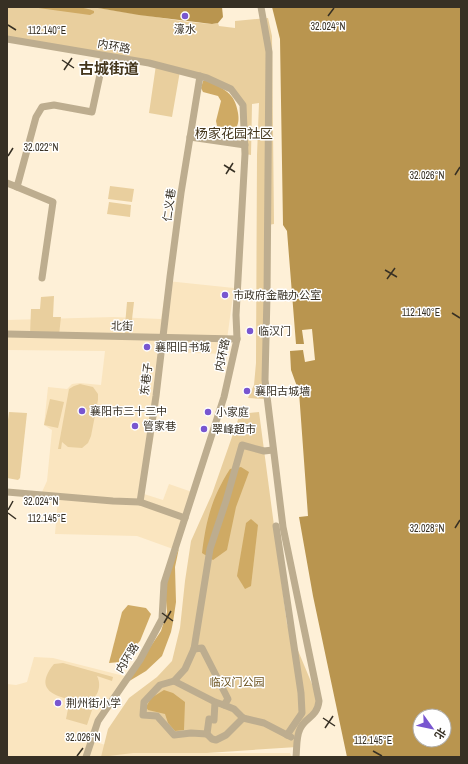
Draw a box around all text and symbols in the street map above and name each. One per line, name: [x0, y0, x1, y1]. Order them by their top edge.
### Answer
marker: 濠水: [180, 11, 190, 21]
text: 32.024°N: [311, 20, 346, 33]
place label: 濠水: [174, 22, 196, 36]
text: 112.140°E: [28, 24, 66, 37]
street label: 内环路: [97, 36, 131, 56]
district label: 古城街道: [79, 58, 139, 79]
district label: 杨家花园社区: [195, 125, 273, 142]
text: 32.022°N: [24, 141, 59, 154]
text: 32.026°N: [410, 169, 445, 182]
street label: 仁义巷: [160, 188, 178, 222]
place label: 市政府金融办公室: [233, 288, 321, 302]
marker: 市政府金融办公室: [220, 290, 230, 300]
text: 112.140°E: [402, 306, 440, 319]
street label: 北街: [111, 319, 133, 333]
place label: 临汉门: [258, 324, 291, 338]
marker: 临汉门: [245, 326, 255, 336]
street label: 内环路: [212, 337, 232, 373]
place label: 襄阳旧书城: [155, 340, 210, 354]
marker: 襄阳旧书城: [142, 342, 152, 352]
street label: 东巷子: [137, 362, 155, 396]
place label: 襄阳古城墙: [255, 384, 310, 398]
marker: 襄阳古城墙: [242, 386, 252, 396]
place label: 襄阳市三十三中: [90, 404, 167, 418]
place label: 小家庭: [216, 405, 249, 419]
marker: 襄阳市三十三中: [77, 406, 87, 416]
marker: 小家庭: [203, 407, 213, 417]
place label: 管家巷: [143, 419, 176, 433]
marker: 管家巷: [130, 421, 140, 431]
place label: 翠峰超市: [212, 422, 256, 436]
marker: 翠峰超市: [199, 424, 209, 434]
text: 32.024°N: [24, 495, 59, 508]
text: 112.145°E: [28, 512, 66, 525]
text: 32.028°N: [410, 522, 445, 535]
street label: 内环路: [112, 640, 142, 676]
park label: 临汉门公园: [210, 675, 265, 689]
place label: 荆州街小学: [66, 696, 121, 710]
marker: 荆州街小学: [53, 698, 63, 708]
north arrow: [412, 708, 452, 748]
text: 北: [432, 725, 449, 742]
text: 32.026°N: [66, 731, 101, 744]
text: 112.145°E: [354, 734, 392, 747]

